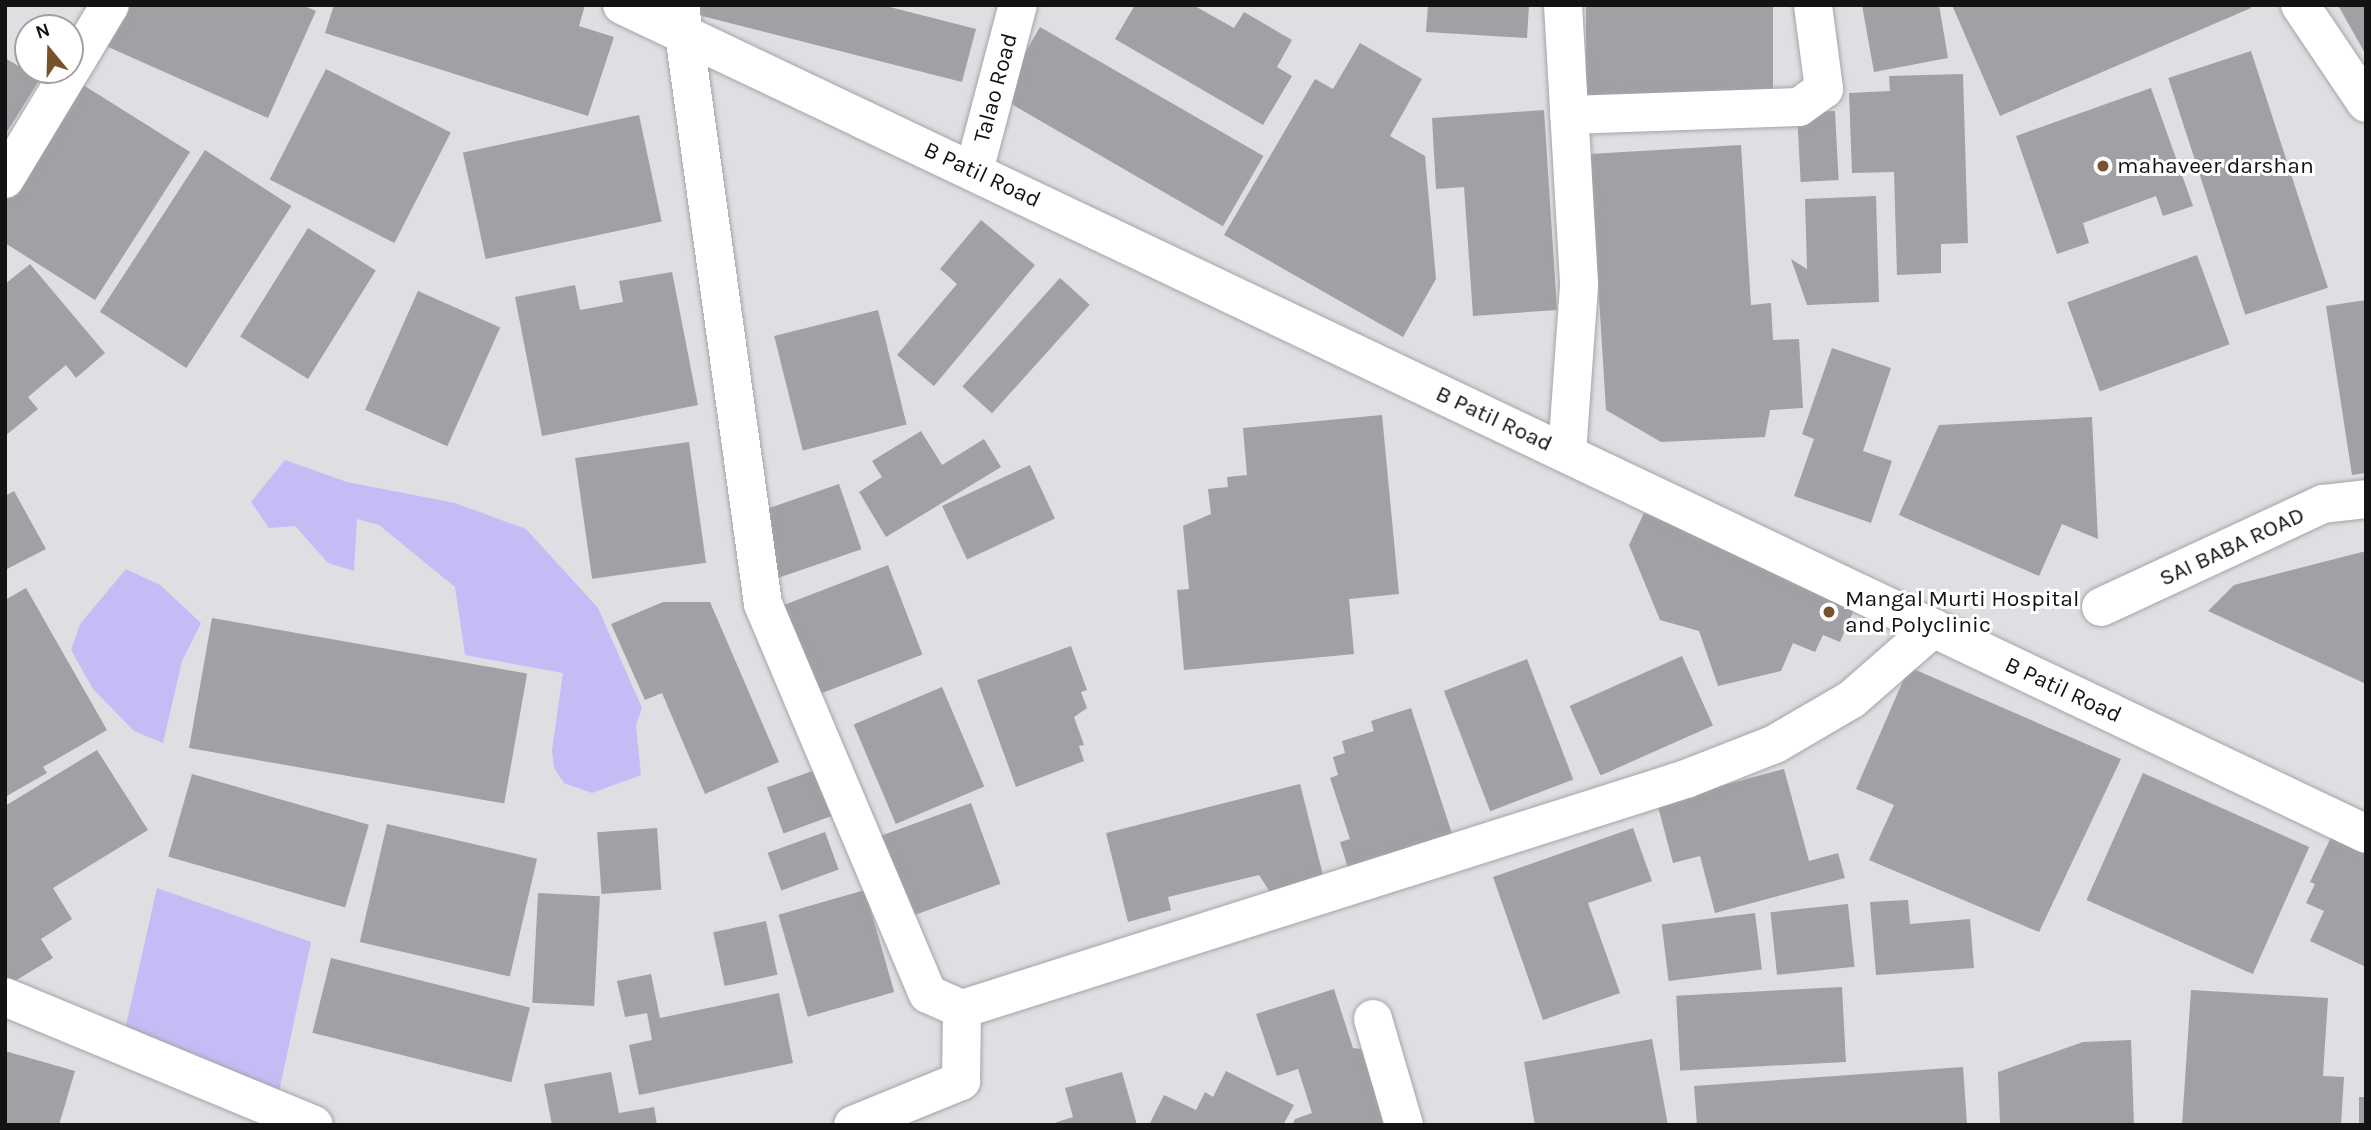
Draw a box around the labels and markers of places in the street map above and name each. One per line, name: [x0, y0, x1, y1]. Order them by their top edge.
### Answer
place label: mahaveer darshan: [2117, 152, 2314, 180]
marker: mahaveer darshan: [2095, 158, 2111, 174]
place label: Mangal Murti Hospital and Polyclinic: [1845, 585, 2079, 639]
marker: Mangal Murti Hospital and Polyclinic: [1819, 602, 1839, 622]

